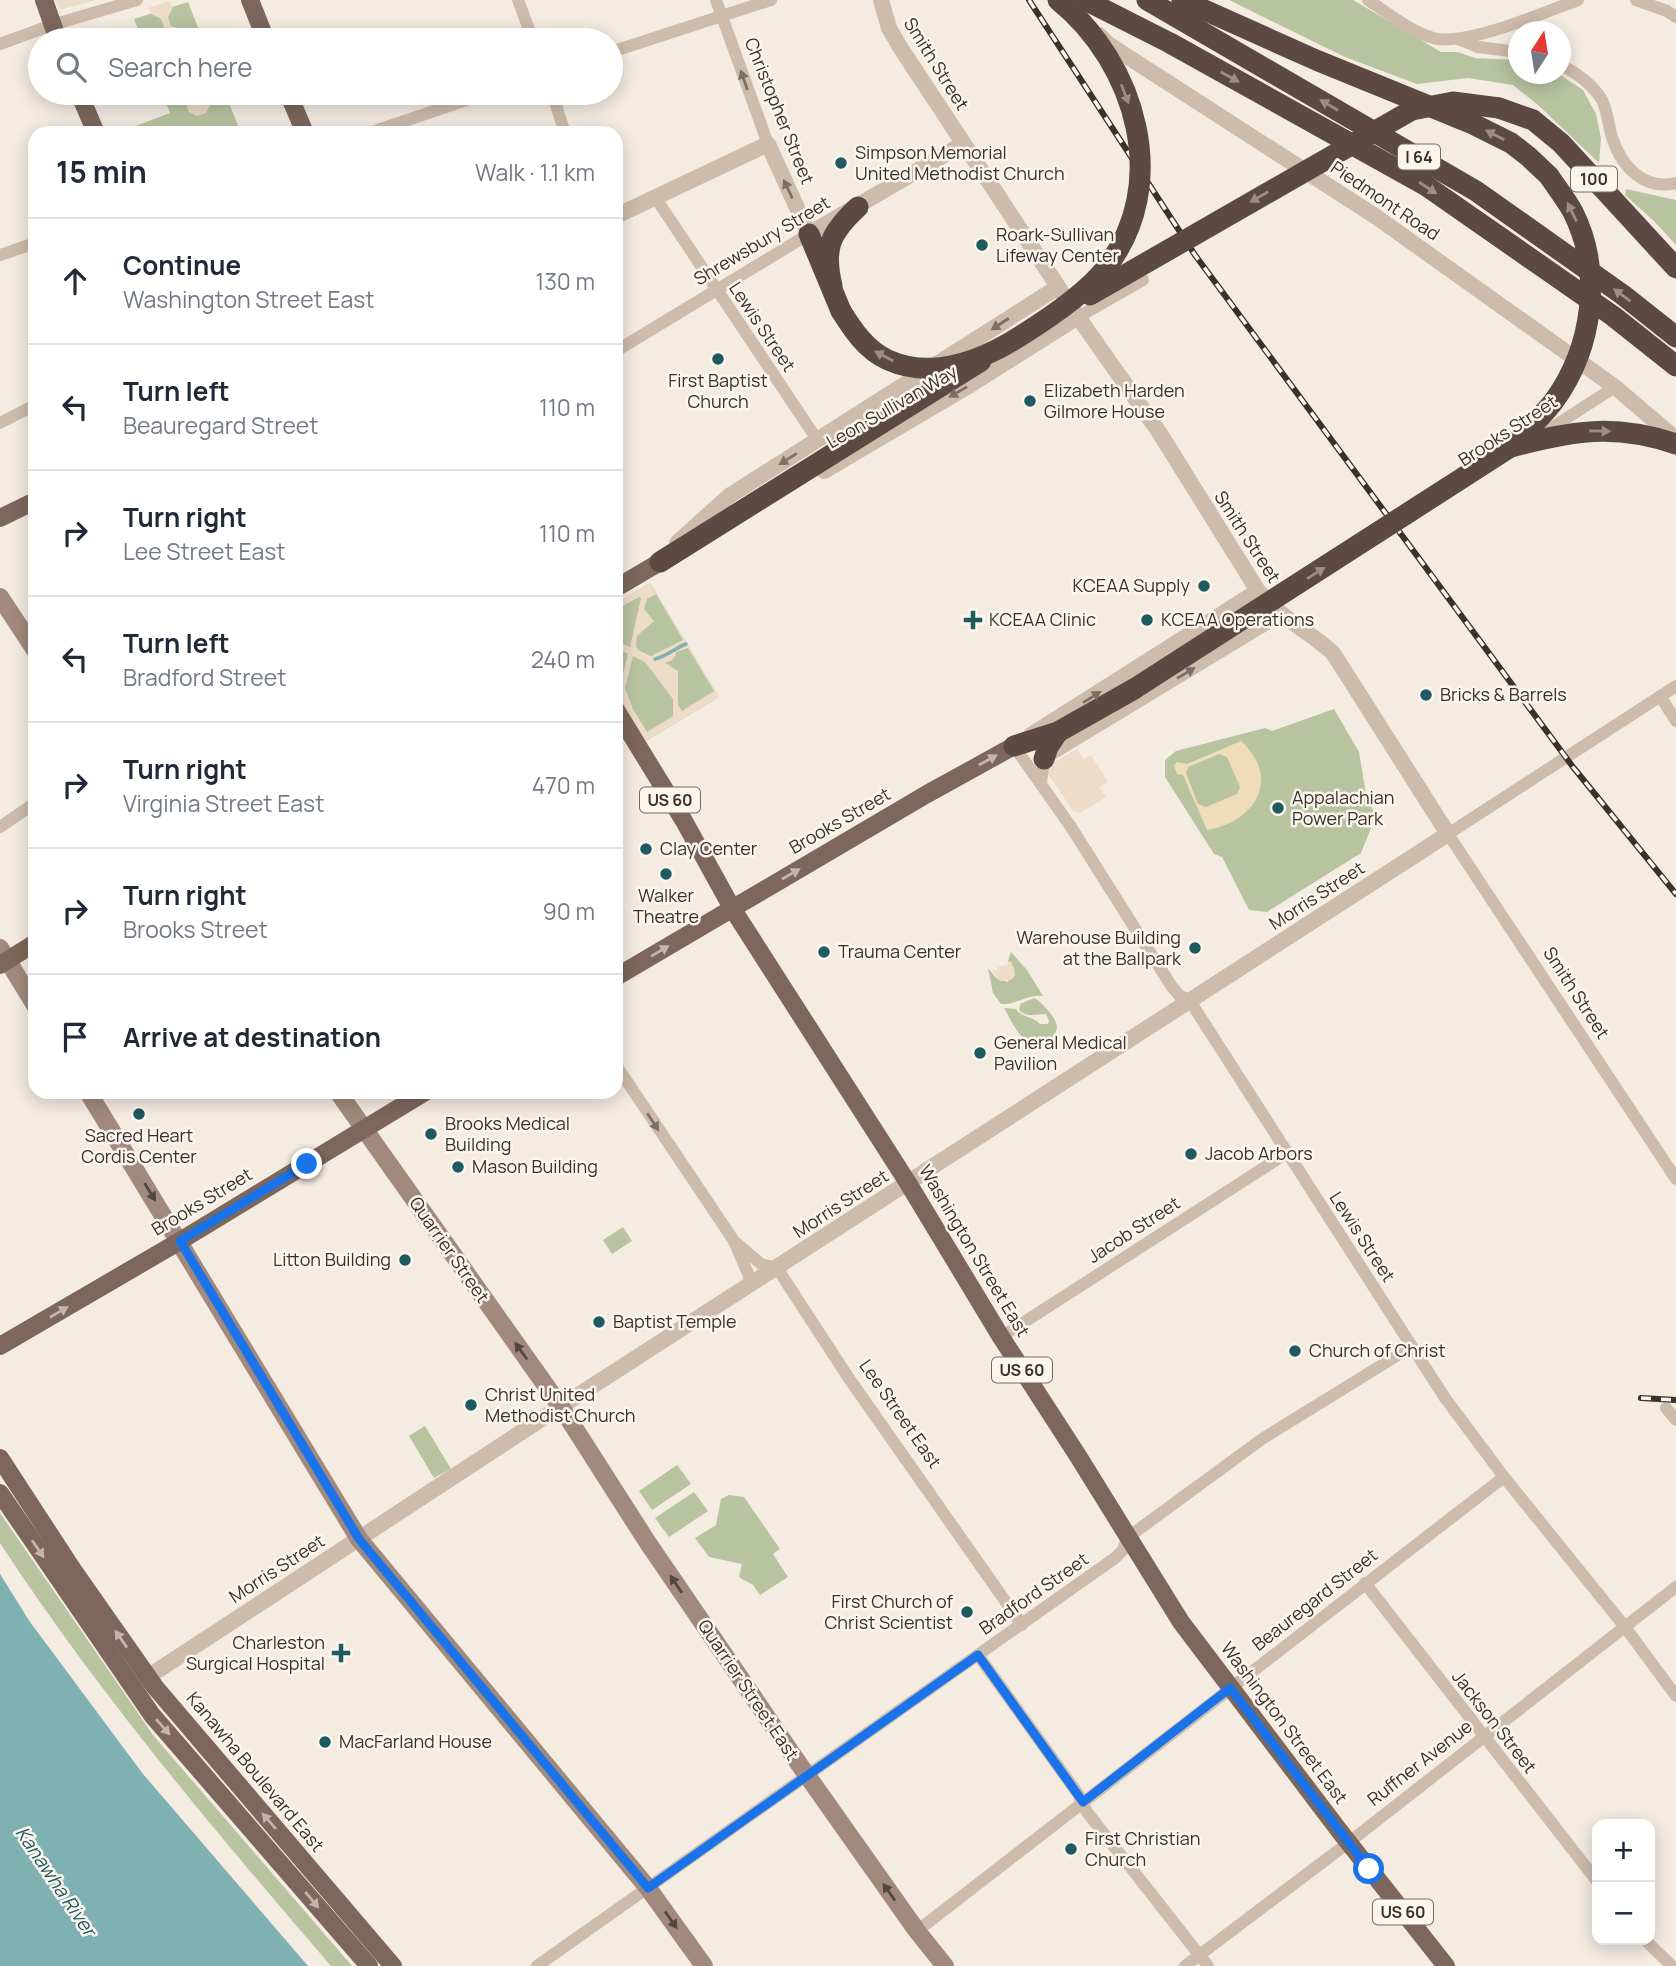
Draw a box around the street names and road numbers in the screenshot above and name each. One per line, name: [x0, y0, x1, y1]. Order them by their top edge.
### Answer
street label: Smith Street: [899, 13, 975, 114]
street label: Christopher Street: [740, 34, 820, 187]
road number: I 64: [1398, 144, 1440, 169]
street label: Piedmont Road: [1327, 155, 1445, 245]
road number: 100: [1571, 167, 1617, 192]
street label: Shrewsbury Street: [689, 190, 834, 290]
street label: Lewis Street: [724, 277, 802, 376]
street label: Leon Sullivan Way: [822, 359, 962, 453]
street label: Brooks Street: [1453, 389, 1562, 471]
street label: Smith Street: [1209, 486, 1286, 587]
street label: Brooks Street: [784, 781, 895, 859]
road number: US 60: [640, 788, 700, 813]
street label: Morris Street: [1264, 855, 1369, 935]
street label: Smith Street: [1538, 942, 1615, 1043]
street label: Washington Street East: [914, 1160, 1036, 1341]
street label: Brooks Street: [147, 1162, 256, 1241]
street label: Morris Street: [788, 1163, 893, 1243]
street label: Lewis Street: [1325, 1187, 1401, 1286]
street label: Jacob Street: [1083, 1190, 1184, 1268]
street label: Quarrier Street: [404, 1192, 495, 1307]
street label: Lee Street East: [855, 1354, 947, 1472]
road number: US 60: [992, 1358, 1052, 1382]
street label: Morris Street: [224, 1528, 329, 1608]
street label: Beauregard Street: [1247, 1543, 1382, 1656]
street label: Bradford Street: [974, 1547, 1093, 1640]
street label: Quarrier Street East: [693, 1614, 805, 1765]
street label: Washington Street East: [1216, 1637, 1354, 1808]
street label: Jackson Street: [1447, 1665, 1543, 1778]
street label: Kanawha Boulevard East: [182, 1686, 330, 1856]
street label: Ruffner Avenue: [1362, 1714, 1477, 1811]
road number: US 60: [1373, 1900, 1433, 1924]

